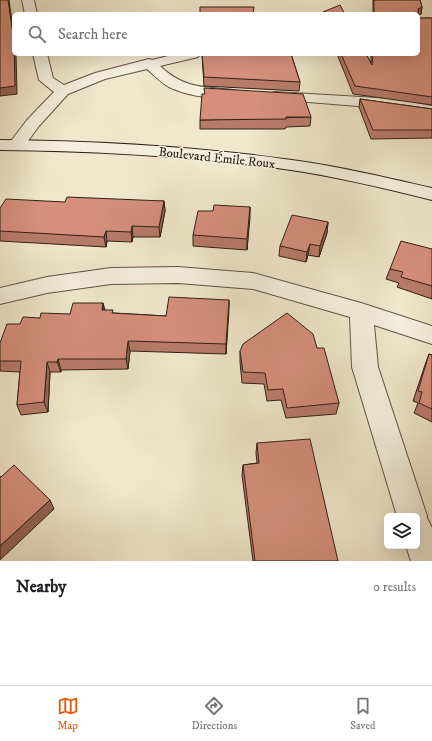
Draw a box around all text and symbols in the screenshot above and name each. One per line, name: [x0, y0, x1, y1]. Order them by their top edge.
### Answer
search box: [12, 12, 420, 56]
icon: search: [26, 23, 48, 45]
text: Search here: [58, 25, 127, 44]
street label: Boulevard Émile Roux: [158, 144, 277, 172]
map controls: [384, 513, 420, 549]
button: layers: [384, 513, 420, 549]
text: Nearby: [16, 576, 66, 598]
text: 0 results: [373, 579, 416, 595]
tab: Map: [57, 695, 79, 733]
tab: Directions: [192, 695, 237, 733]
tab: Saved: [350, 695, 375, 733]

